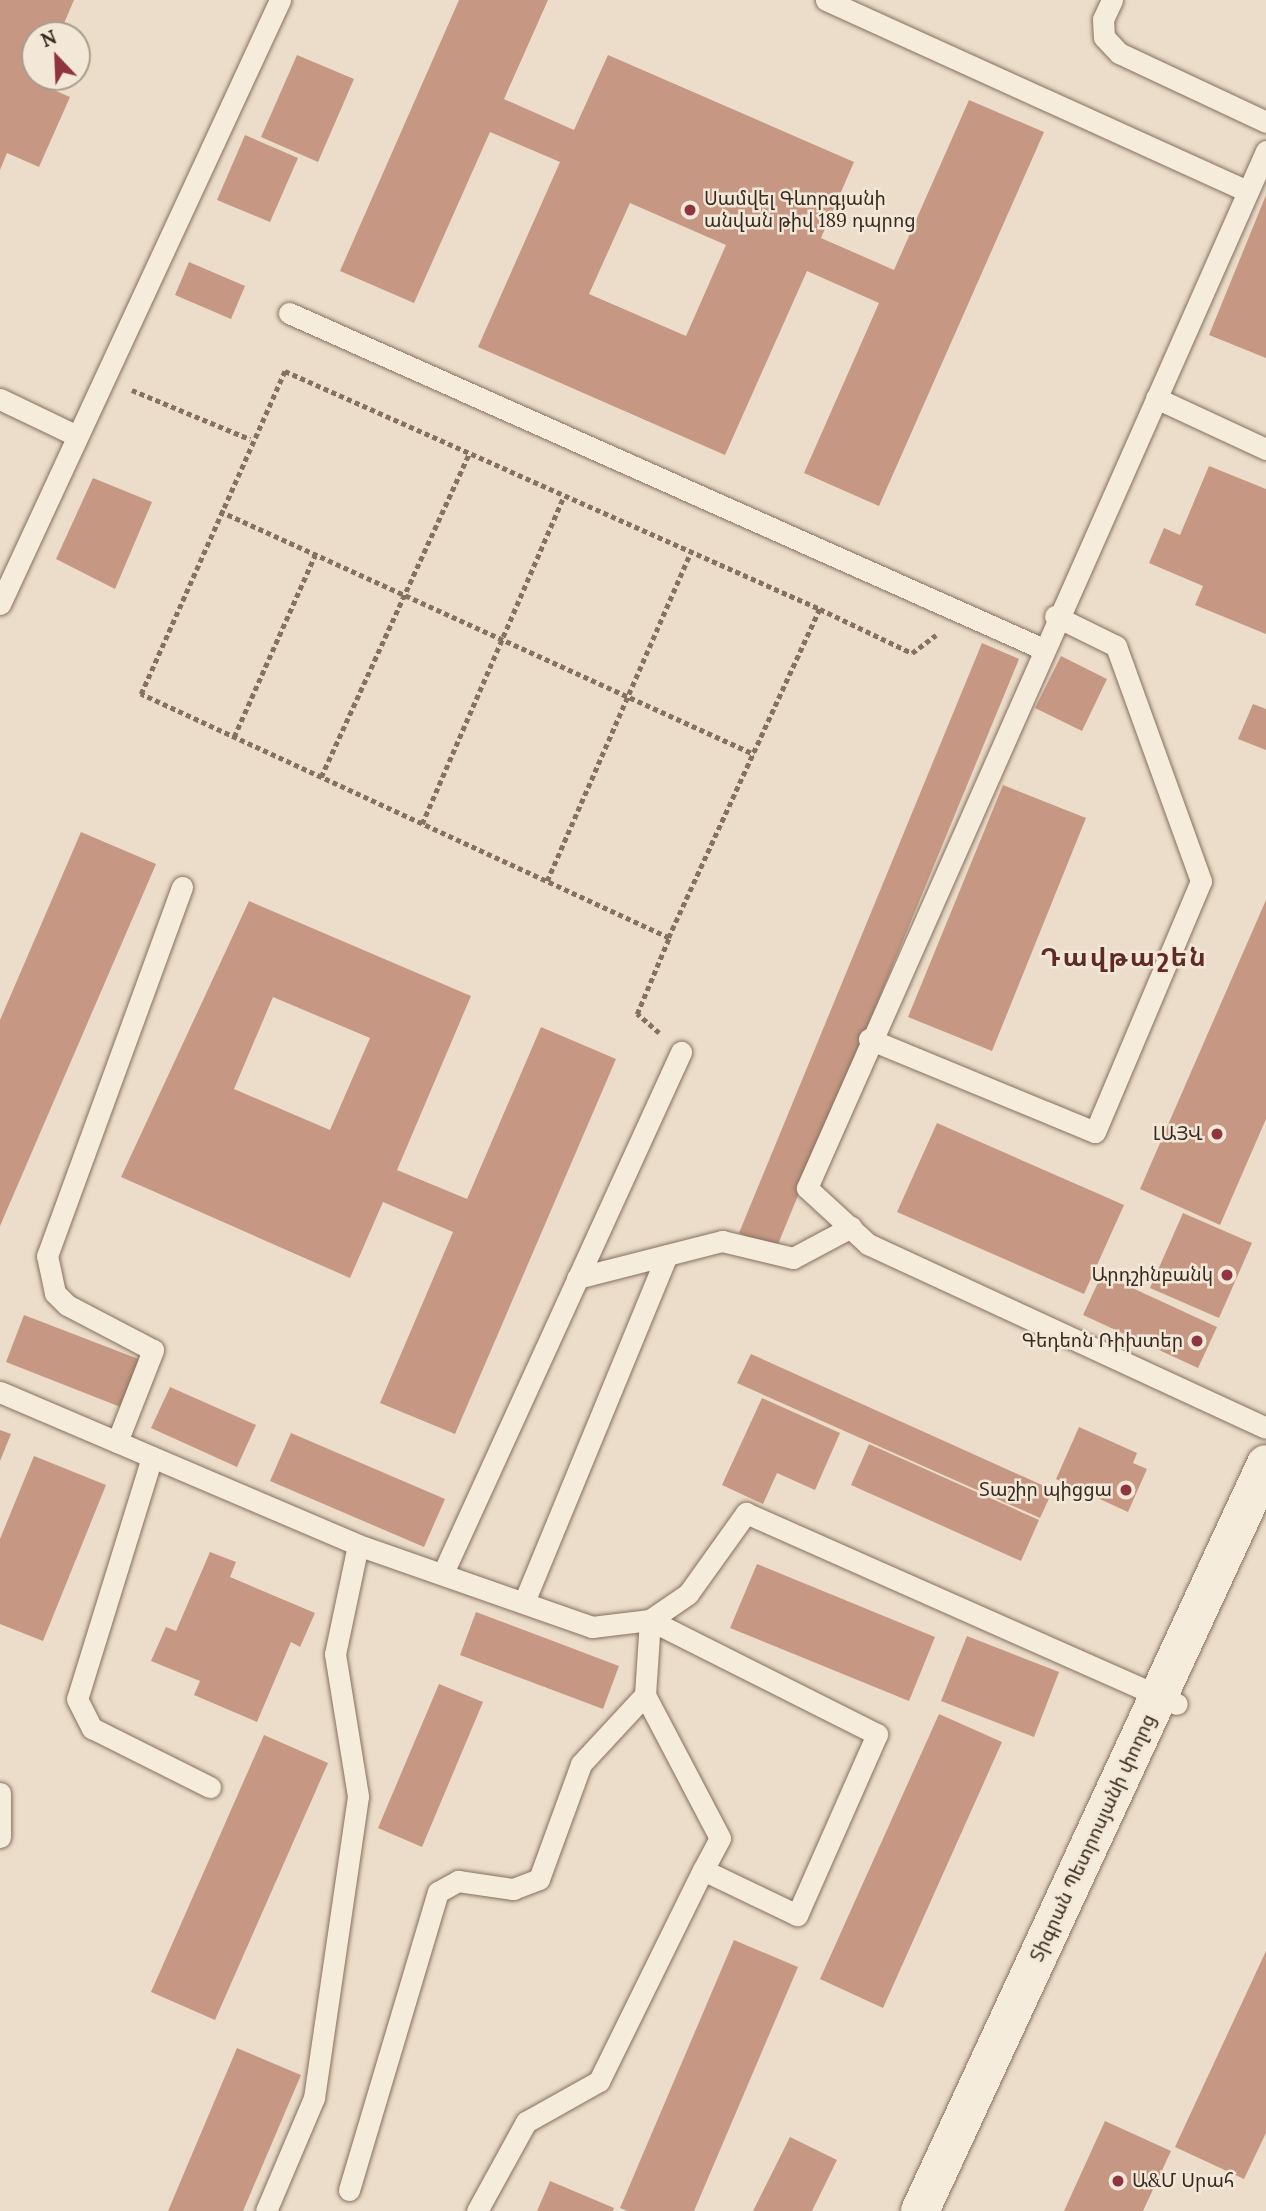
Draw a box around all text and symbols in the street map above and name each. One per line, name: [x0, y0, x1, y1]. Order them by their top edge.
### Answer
north arrow: [21, 21, 91, 91]
text: N: [37, 25, 60, 52]
place label: Սամվել Գևորգյանի անվան թիվ 189 դպրոց: [704, 188, 916, 232]
marker: Սամվել Գևորգյանի անվան թիվ 189 դպրոց: [682, 202, 698, 218]
district label: Դավթաշեն: [1041, 941, 1207, 973]
place label: ԼԱՅՎ: [1153, 1123, 1203, 1145]
marker: ԼԱՅՎ: [1209, 1126, 1225, 1142]
place label: Արդշինբանկ: [1092, 1264, 1213, 1286]
marker: Արդշինբանկ: [1219, 1267, 1235, 1283]
place label: Գեդեոն Ռիխտեր: [1022, 1330, 1183, 1352]
marker: Գեդեոն Ռիխտեր: [1189, 1333, 1205, 1349]
place label: Տաշիր պիցցա: [979, 1479, 1112, 1501]
marker: Տաշիր պիցցա: [1118, 1482, 1134, 1498]
street label: Տիգրան Պետրոսյանի փողոց: [1025, 1711, 1161, 1965]
place label: Ա&Մ Սրահ: [1132, 2170, 1235, 2192]
marker: Ա&Մ Սրահ: [1110, 2173, 1126, 2189]

